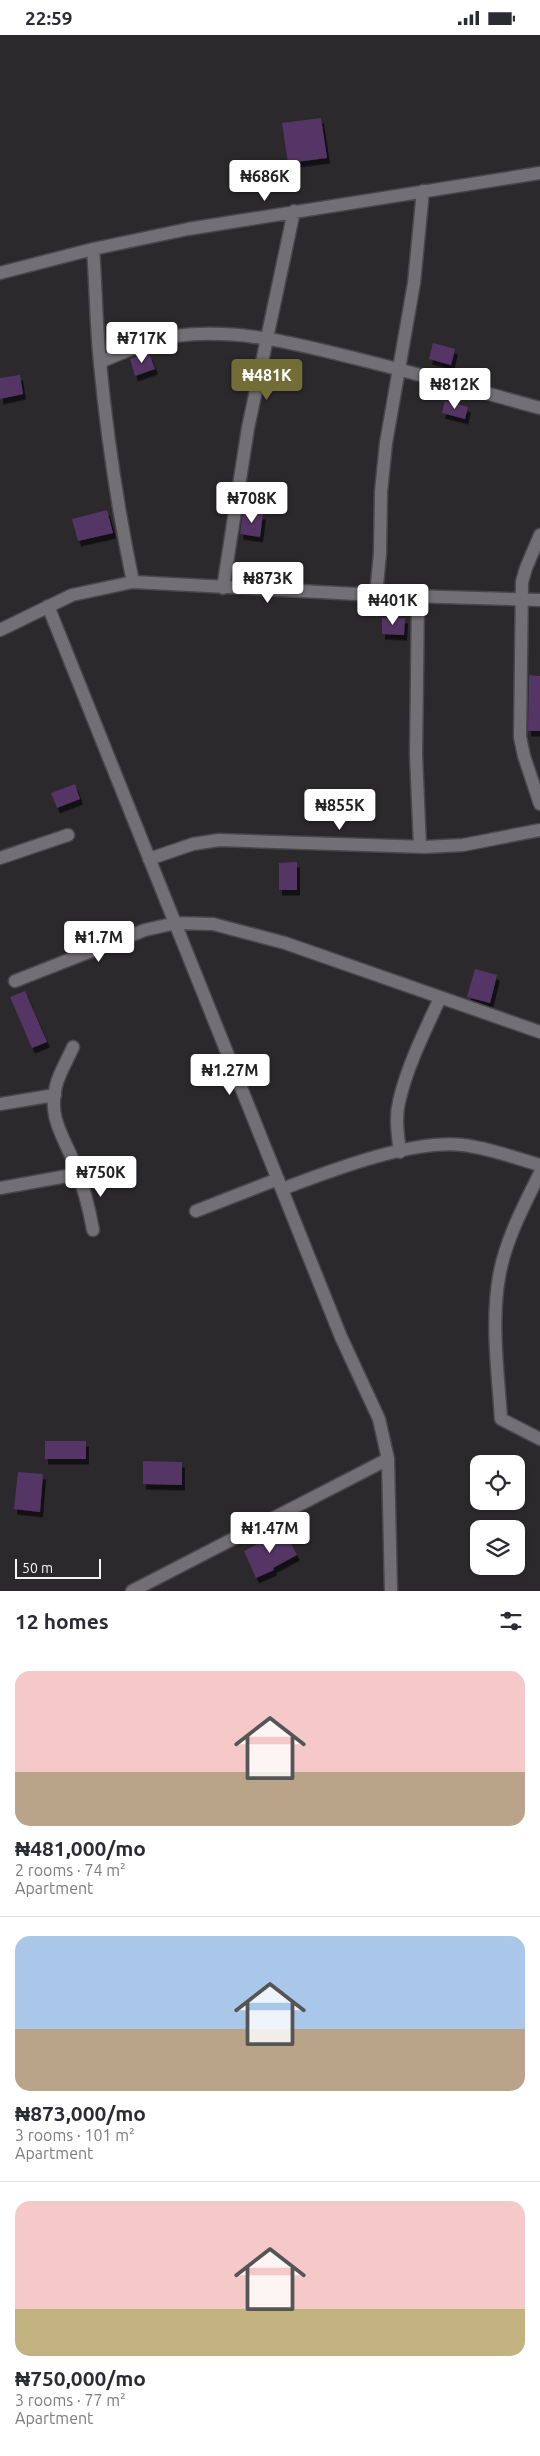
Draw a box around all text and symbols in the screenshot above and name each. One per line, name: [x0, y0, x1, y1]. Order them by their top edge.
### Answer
text: 22:59: [25, 7, 73, 29]
pin: ₦686K: [230, 159, 300, 202]
text: ₦686K: [240, 167, 290, 185]
pin: ₦717K: [107, 321, 177, 364]
text: ₦717K: [117, 329, 167, 347]
pin: ₦481K: [232, 359, 302, 401]
text: ₦481K: [242, 366, 292, 384]
pin: ₦812K: [420, 367, 490, 410]
text: ₦812K: [430, 375, 480, 393]
pin: ₦708K: [217, 481, 287, 524]
text: ₦708K: [227, 489, 277, 507]
pin: ₦873K: [233, 561, 303, 604]
text: ₦873K: [243, 569, 293, 587]
pin: ₦401K: [358, 583, 428, 626]
text: ₦401K: [368, 591, 418, 609]
pin: ₦855K: [305, 789, 375, 831]
text: ₦855K: [315, 796, 365, 814]
pin: ₦1.7M: [64, 921, 134, 963]
text: ₦1.7M: [75, 928, 123, 946]
pin: ₦1.27M: [189, 1053, 271, 1096]
text: ₦1.27M: [202, 1061, 258, 1079]
pin: ₦750K: [66, 1155, 136, 1198]
text: ₦750K: [76, 1163, 126, 1181]
map controls: [470, 1455, 525, 1575]
button: locate: [470, 1455, 525, 1510]
pin: ₦1.47M: [229, 1511, 311, 1554]
text: ₦1.47M: [242, 1519, 298, 1537]
button: layers: [470, 1520, 525, 1575]
scale bar: [15, 1556, 101, 1579]
text: 50 m: [22, 1560, 53, 1576]
icon: filters: [497, 1607, 525, 1635]
text: 12 homes: [15, 1609, 109, 1633]
icon: home: [225, 1703, 315, 1793]
text: ₦481,000/mo: [15, 1836, 146, 1860]
text: 2 rooms · 74 m²: [15, 1861, 126, 1879]
text: Apartment: [15, 1879, 93, 1897]
icon: home: [225, 1969, 315, 2059]
text: ₦873,000/mo: [15, 2101, 146, 2125]
text: 3 rooms · 101 m²: [15, 2126, 135, 2144]
text: Apartment: [15, 2144, 93, 2162]
icon: home: [225, 2234, 315, 2324]
text: ₦750,000/mo: [15, 2366, 146, 2390]
text: 3 rooms · 77 m²: [15, 2391, 126, 2409]
text: Apartment: [15, 2409, 93, 2427]

